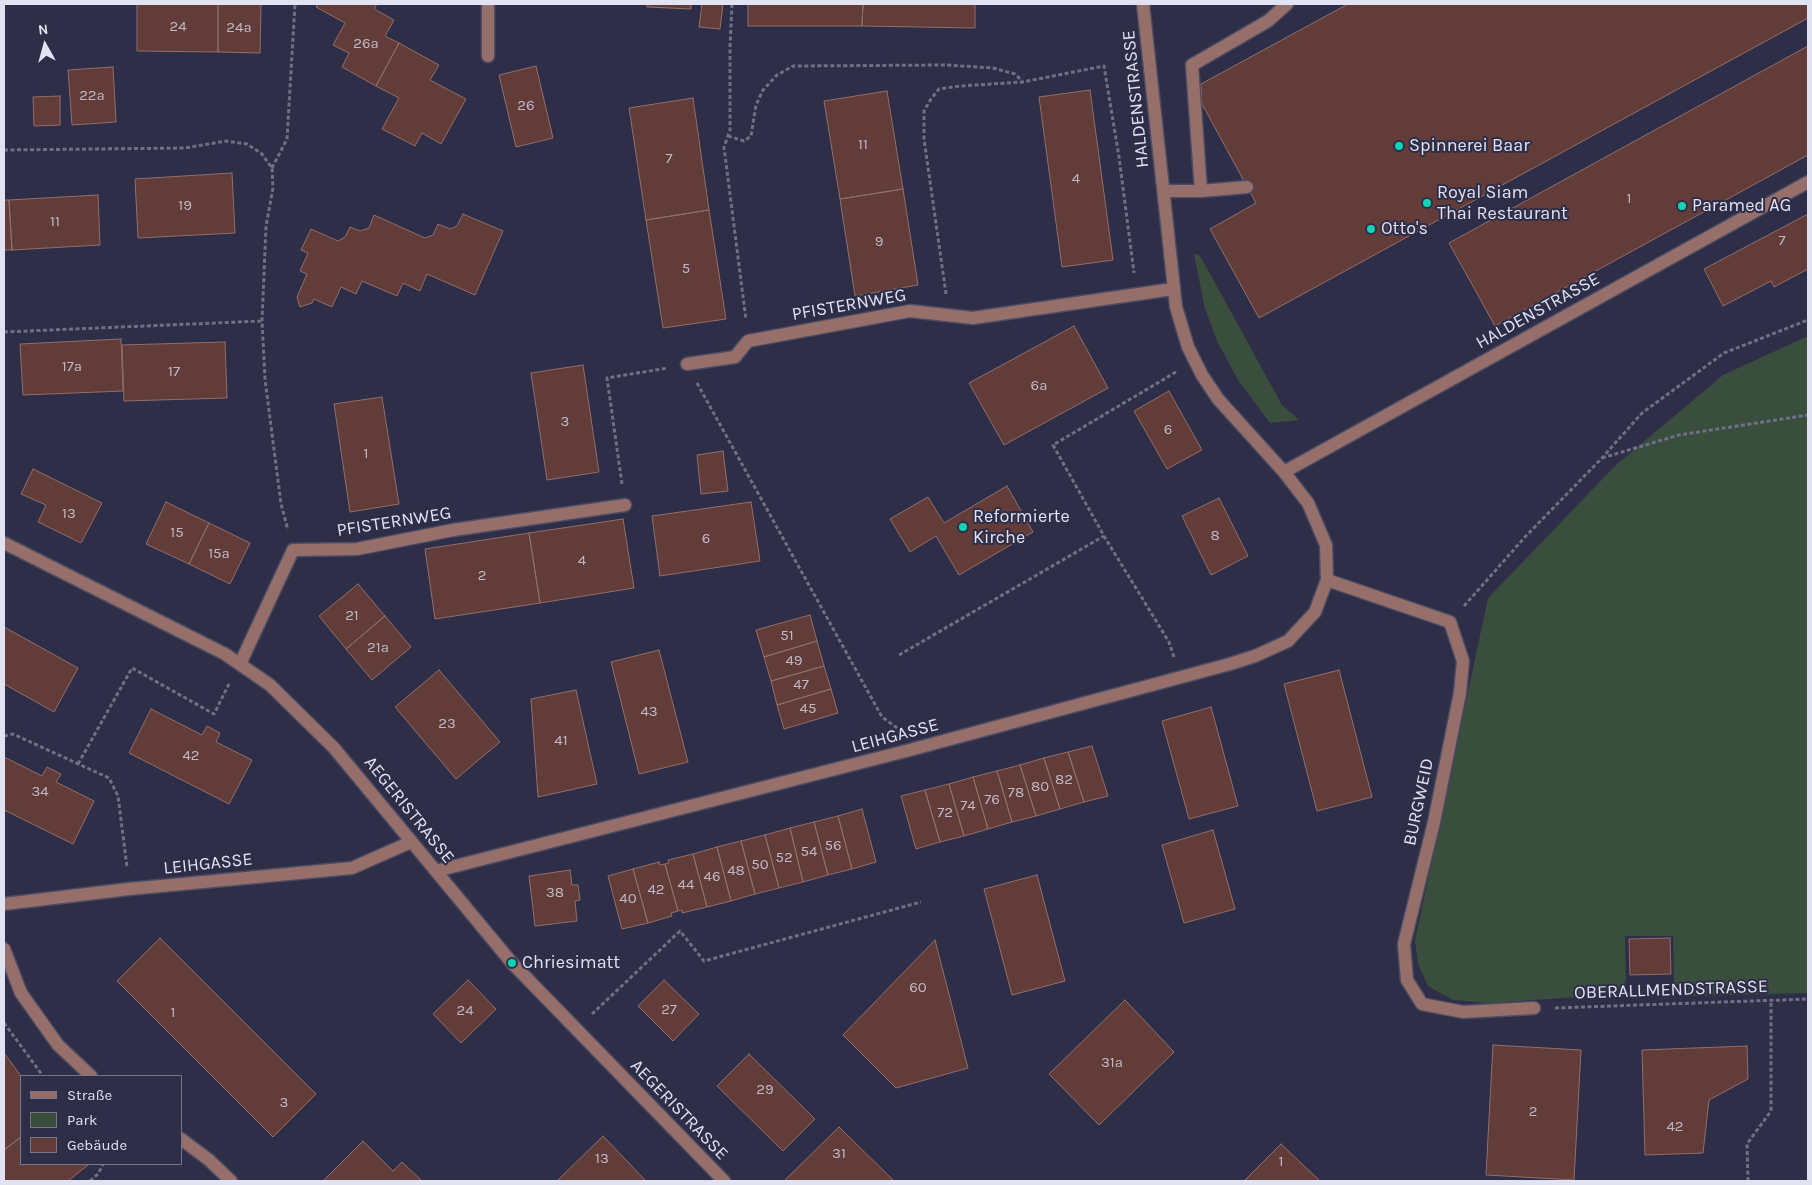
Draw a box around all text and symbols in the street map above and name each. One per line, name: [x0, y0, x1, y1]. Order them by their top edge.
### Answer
house number: 24: [169, 18, 187, 36]
house number: 24a: [226, 19, 252, 37]
north arrow: [20, 20, 70, 70]
text: N: [37, 21, 49, 39]
street label: HALDENSTRASSE: [1118, 29, 1154, 169]
house number: 26a: [353, 35, 379, 53]
house number: 22a: [79, 87, 105, 105]
house number: 26: [517, 97, 535, 115]
place label: Spinnerei Baar: [1409, 135, 1530, 157]
house number: 11: [858, 136, 868, 154]
marker: Spinnerei Baar: [1393, 140, 1405, 152]
house number: 7: [665, 150, 673, 168]
house number: 4: [1072, 170, 1080, 188]
place label: Royal Siam Thai Restaurant: [1437, 182, 1568, 224]
house number: 1: [1627, 190, 1631, 208]
place label: Paramed AG: [1692, 195, 1791, 217]
house number: 19: [178, 197, 192, 215]
marker: Royal Siam Thai Restaurant: [1421, 197, 1433, 209]
marker: Paramed AG: [1676, 200, 1688, 212]
house number: 11: [50, 213, 60, 231]
place label: Otto's: [1381, 218, 1428, 240]
marker: Otto's: [1365, 223, 1377, 235]
house number: 7: [1778, 232, 1786, 250]
house number: 9: [875, 233, 883, 251]
house number: 5: [682, 260, 690, 278]
street label: HALDENSTRASSE: [1472, 268, 1604, 354]
street label: PFISTERNWEG: [790, 284, 908, 326]
house number: 17a: [62, 358, 82, 376]
house number: 17: [168, 363, 180, 381]
house number: 6a: [1031, 377, 1047, 395]
house number: 3: [561, 413, 569, 431]
house number: 6: [1164, 421, 1172, 439]
house number: 1: [364, 445, 368, 463]
street label: PFISTERNWEG: [335, 502, 453, 542]
house number: 13: [62, 505, 76, 523]
place label: Reformierte Kirche: [973, 506, 1070, 548]
marker: Reformierte Kirche: [957, 521, 969, 533]
house number: 15: [170, 524, 184, 542]
house number: 8: [1210, 527, 1220, 545]
house number: 6: [702, 530, 710, 548]
house number: 15a: [208, 545, 230, 563]
house number: 4: [578, 552, 586, 570]
house number: 2: [478, 567, 486, 585]
house number: 21: [345, 607, 359, 625]
house number: 51: [780, 627, 794, 645]
house number: 21a: [367, 639, 389, 657]
house number: 49: [785, 652, 803, 670]
house number: 47: [793, 676, 809, 694]
house number: 45: [800, 700, 816, 718]
house number: 43: [640, 703, 658, 721]
street label: LEIHGASSE: [849, 714, 941, 758]
house number: 23: [438, 715, 456, 733]
house number: 41: [554, 732, 568, 750]
house number: 42: [182, 747, 200, 765]
street label: AEGERISTRASSE: [359, 752, 459, 868]
street label: BURGWEID: [1399, 756, 1439, 848]
house number: 82: [1055, 771, 1073, 789]
house number: 80: [1031, 778, 1049, 796]
house number: 34: [31, 783, 49, 801]
house number: 78: [1008, 784, 1024, 802]
house number: 76: [984, 791, 1000, 809]
house number: 74: [960, 797, 976, 815]
house number: 72: [937, 804, 953, 822]
house number: 56: [824, 837, 842, 855]
house number: 54: [801, 843, 817, 861]
street label: LEIHGASSE: [162, 849, 254, 879]
house number: 52: [775, 849, 793, 867]
house number: 50: [751, 856, 769, 874]
house number: 48: [727, 862, 745, 880]
house number: 46: [704, 868, 720, 886]
house number: 44: [678, 876, 694, 894]
house number: 42: [647, 881, 665, 899]
house number: 38: [546, 884, 564, 902]
house number: 40: [619, 890, 637, 908]
place label: Chriesimatt: [522, 952, 620, 974]
marker: Chriesimatt: [506, 957, 518, 969]
street label: OBERALLMENDSTRASSE: [1574, 976, 1768, 1004]
house number: 60: [909, 979, 927, 997]
house number: 27: [661, 1001, 677, 1019]
house number: 24: [456, 1002, 474, 1020]
house number: 1: [171, 1004, 175, 1022]
house number: 31a: [1101, 1054, 1123, 1072]
street label: AEGERISTRASSE: [626, 1055, 732, 1165]
legend: [20, 1075, 182, 1165]
house number: 29: [756, 1081, 774, 1099]
text: Straße: [67, 1086, 112, 1104]
house number: 3: [280, 1094, 288, 1112]
house number: 2: [1529, 1103, 1537, 1121]
text: Park: [67, 1111, 97, 1129]
house number: 42: [1666, 1118, 1684, 1136]
text: Gebäude: [67, 1136, 127, 1154]
house number: 31: [832, 1145, 846, 1163]
house number: 13: [595, 1150, 609, 1168]
house number: 1: [1279, 1153, 1283, 1171]

